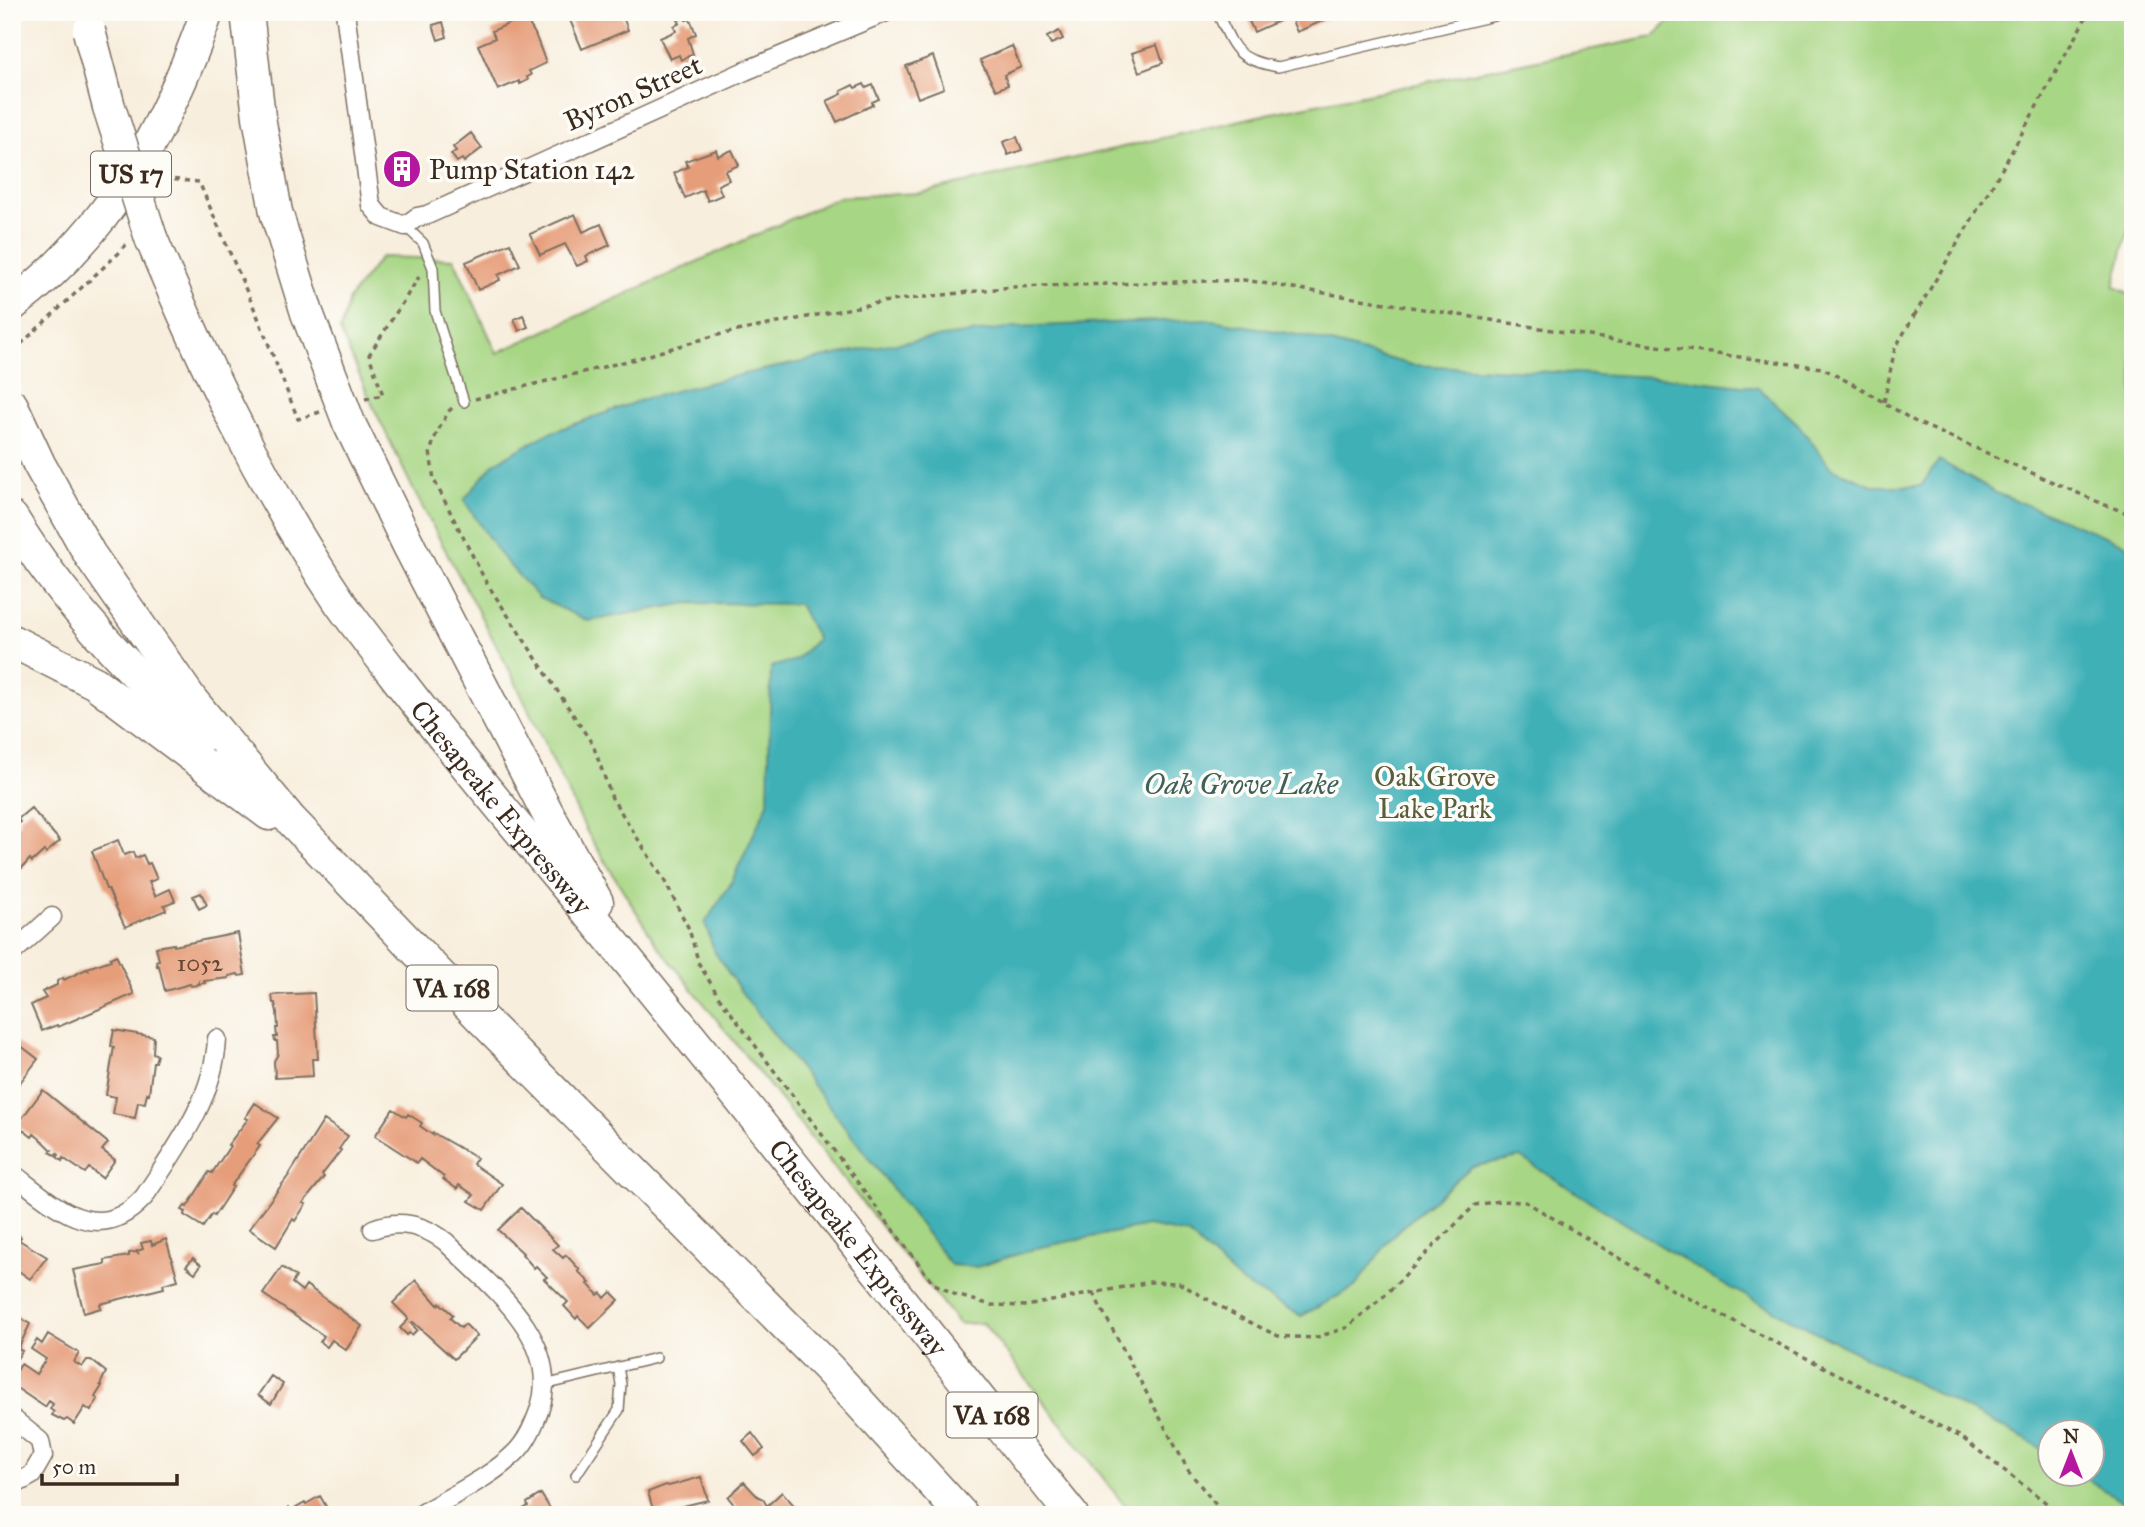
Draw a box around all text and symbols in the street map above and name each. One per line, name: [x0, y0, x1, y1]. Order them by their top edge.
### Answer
street label: Byron Street: [559, 47, 707, 139]
building icon: Pump Station 142: [381, 148, 423, 190]
road number: US 17: [91, 152, 171, 196]
place label: Pump Station 142: [429, 152, 635, 187]
street label: Chesapeake Expressway: [403, 693, 601, 922]
park label: Oak Grove Lake Park: [1374, 759, 1496, 826]
water label: Oak Grove Lake: [1144, 766, 1339, 802]
house number: 1052: [177, 948, 223, 978]
road number: VA 168: [406, 965, 498, 1010]
street label: Chesapeake Expressway: [761, 1132, 956, 1364]
road number: VA 168: [946, 1392, 1038, 1438]
north arrow: [2036, 1418, 2106, 1488]
text: N: [2063, 1425, 2079, 1448]
scale bar: [42, 1443, 177, 1487]
text: 50 m: [52, 1454, 97, 1480]

